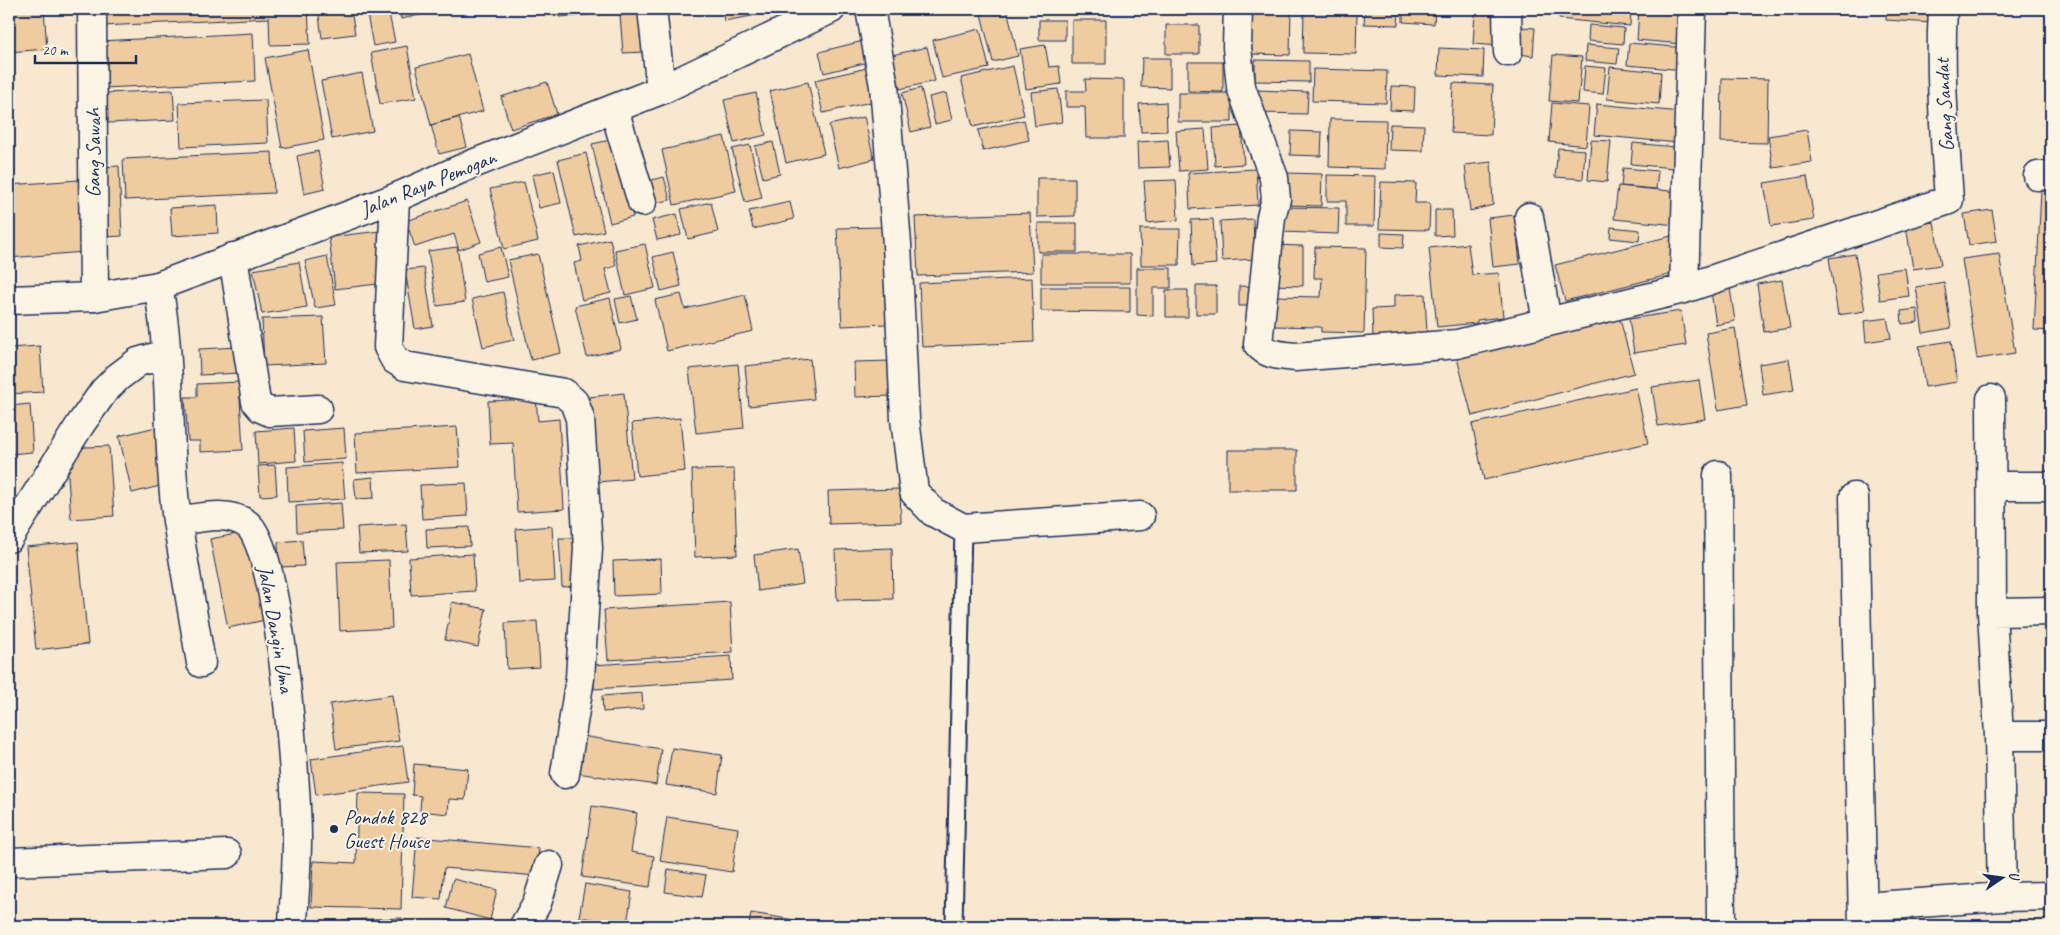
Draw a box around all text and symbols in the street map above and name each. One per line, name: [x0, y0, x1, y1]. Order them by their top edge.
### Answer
scale bar: [35, 32, 136, 64]
text: 20 m: [42, 41, 69, 60]
street label: Gang Sandat: [1928, 56, 1959, 152]
street label: Gang Sawah: [80, 107, 106, 198]
street label: Jalan Raya Pemogan: [355, 143, 501, 222]
street label: Jalan Dangin Uma: [252, 562, 300, 696]
place label: Pondok 828 Guest House: [344, 804, 430, 854]
marker: Pondok 828 Guest House: [328, 823, 340, 835]
north arrow: [1978, 852, 2028, 902]
text: U: [2005, 870, 2024, 884]

